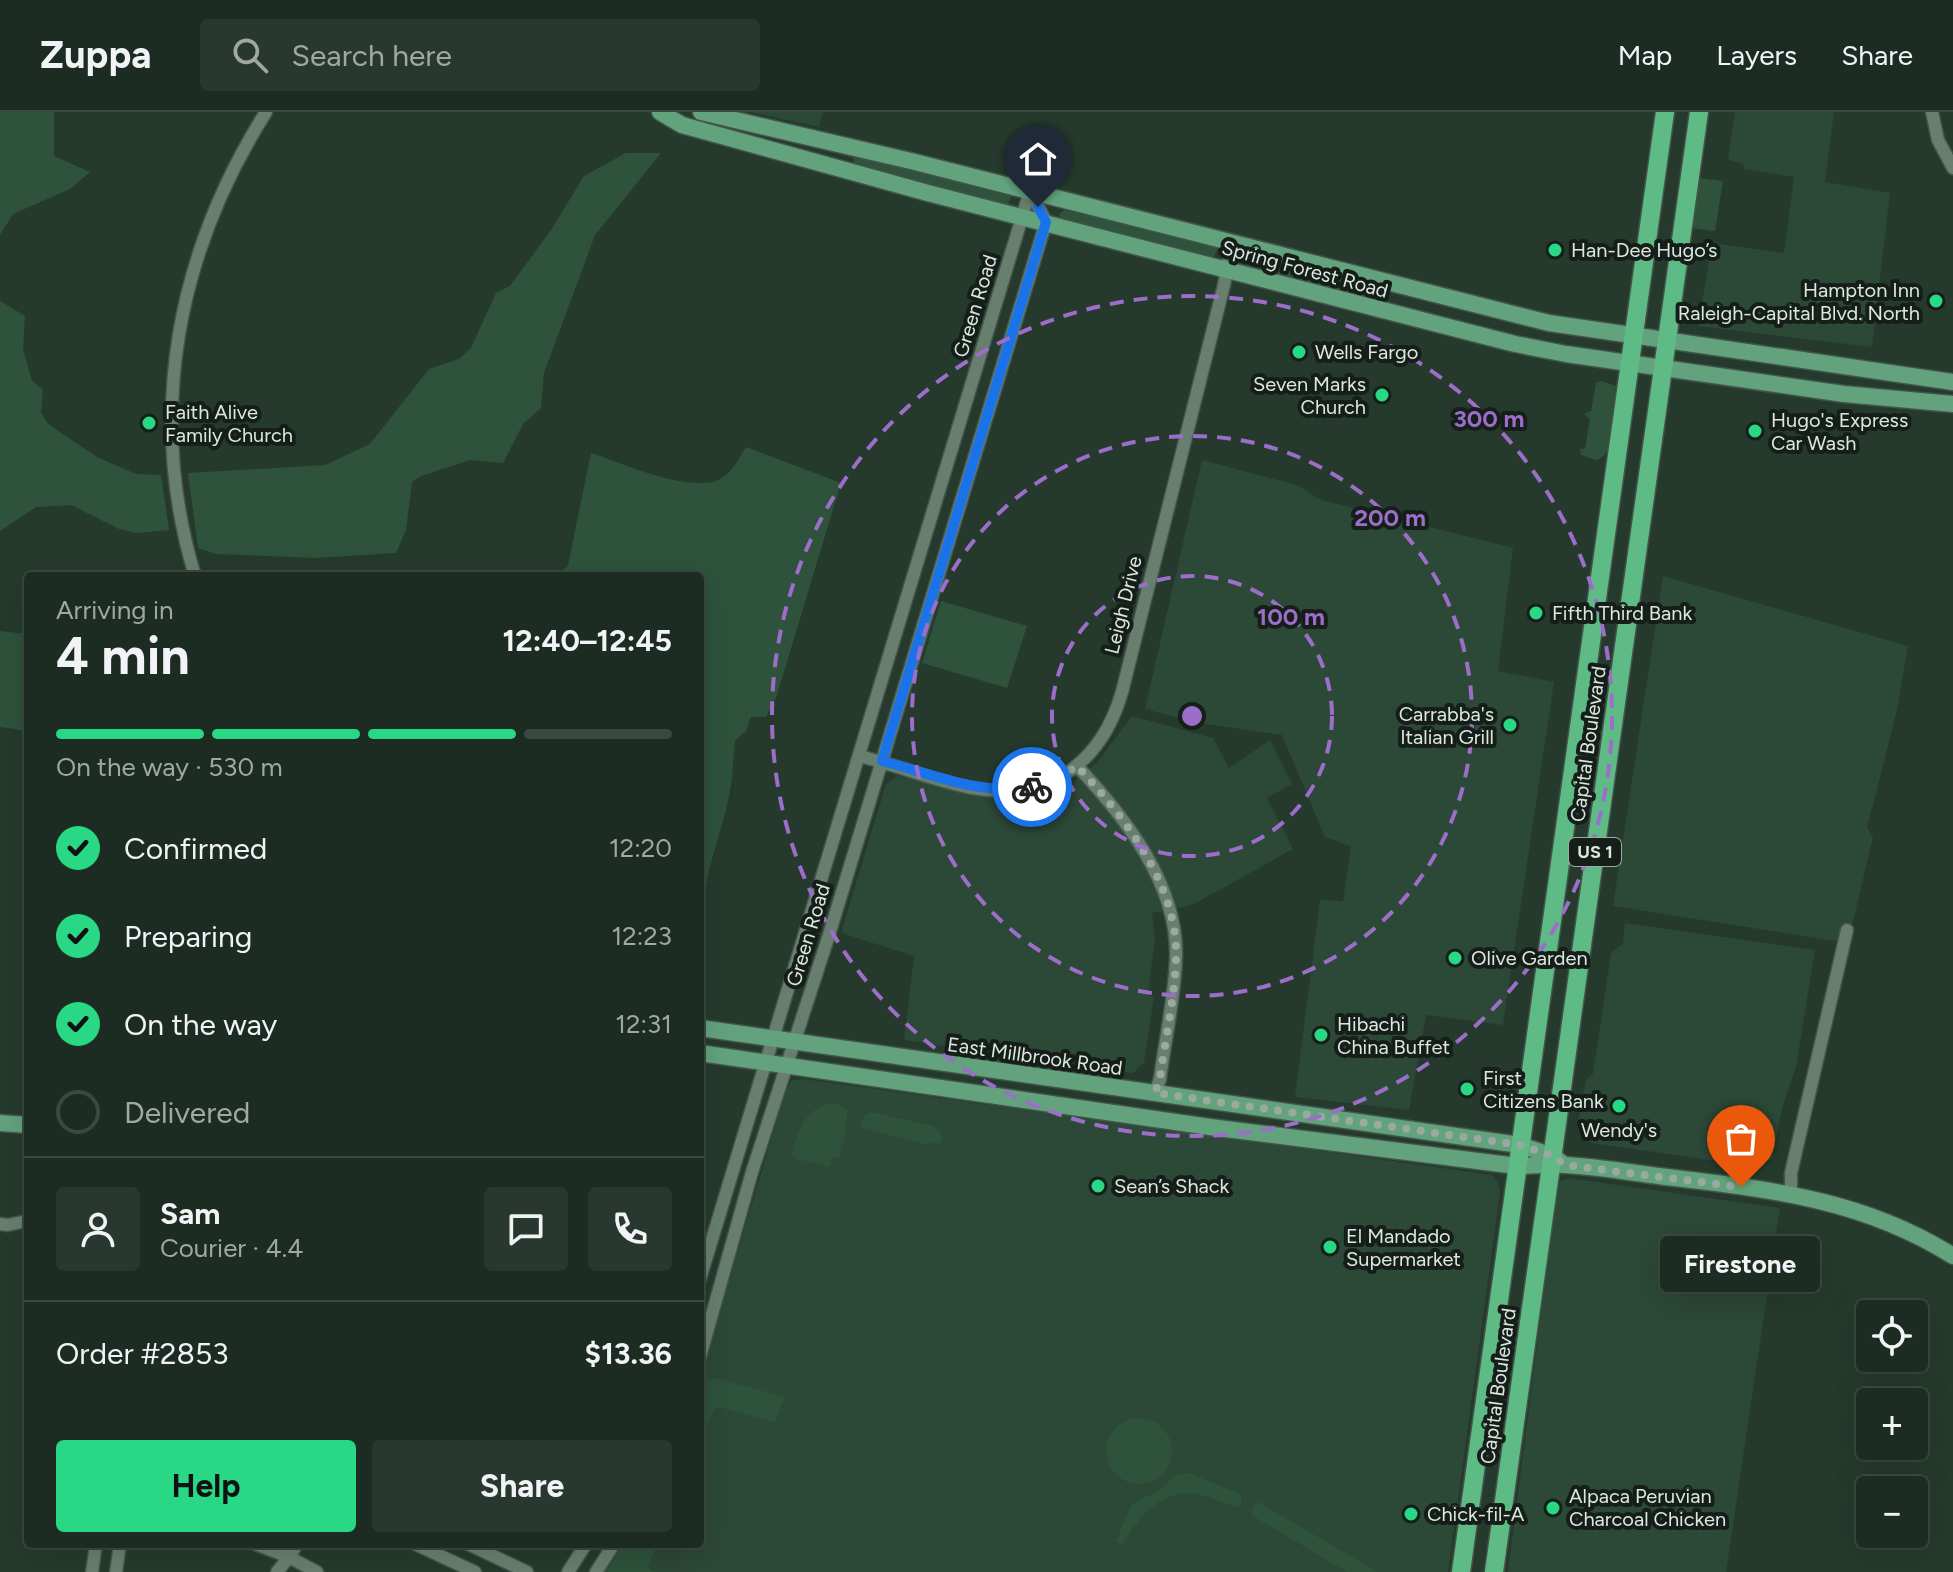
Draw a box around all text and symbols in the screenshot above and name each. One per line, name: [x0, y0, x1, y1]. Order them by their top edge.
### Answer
search box: [200, 19, 760, 91]
text: Zuppa: [40, 32, 152, 78]
icon: search: [228, 33, 272, 77]
text: Search here: [292, 37, 452, 74]
text: Map: [1618, 38, 1672, 72]
text: Layers: [1716, 38, 1797, 72]
text: Share: [1841, 38, 1913, 72]
pin: [1004, 125, 1072, 207]
icon: home: [1016, 137, 1060, 181]
street label: Spring Forest Road: [1219, 235, 1391, 303]
place label: Han-Dee Hugo’s: [1571, 238, 1717, 262]
marker: Han-Dee Hugo’s: [1546, 241, 1564, 259]
street label: Green Road: [948, 252, 1002, 360]
place label: Hampton Inn Raleigh-Capital Blvd. North: [1678, 278, 1920, 325]
marker: Hampton Inn Raleigh-Capital Blvd. North: [1927, 292, 1945, 310]
place label: Wells Fargo: [1315, 340, 1418, 364]
marker: Wells Fargo: [1290, 343, 1308, 361]
place label: Seven Marks Church: [1253, 372, 1366, 419]
marker: Seven Marks Church: [1373, 386, 1391, 404]
place label: Faith Alive Family Church: [165, 400, 293, 447]
text: 300 m: [1453, 404, 1525, 433]
place label: Hugo's Express Car Wash: [1771, 408, 1908, 455]
marker: Faith Alive Family Church: [140, 414, 158, 432]
marker: Hugo's Express Car Wash: [1746, 422, 1764, 440]
text: 200 m: [1354, 503, 1426, 532]
street label: Leigh Drive: [1099, 553, 1147, 656]
text: Arriving in: [56, 594, 174, 626]
place label: Fifth Third Bank: [1552, 601, 1692, 625]
text: 100 m: [1257, 602, 1325, 631]
marker: Fifth Third Bank: [1527, 604, 1545, 622]
text: 12:40–12:45: [503, 622, 672, 659]
text: 4 min: [56, 625, 190, 687]
street label: Capital Boulevard: [1565, 665, 1611, 823]
centre of rings: [1178, 702, 1206, 730]
place label: Carrabba's Italian Grill: [1399, 702, 1494, 749]
marker: Carrabba's Italian Grill: [1501, 716, 1519, 734]
courier: [992, 747, 1072, 827]
text: On the way · 530 m: [56, 751, 283, 783]
icon: bike: [1010, 765, 1054, 809]
icon: check: [56, 826, 100, 870]
text: Confirmed: [124, 830, 267, 867]
text: 12:20: [609, 832, 672, 864]
road number: US 1: [1569, 838, 1621, 866]
street label: Green Road: [781, 881, 835, 989]
icon: check: [56, 914, 100, 958]
text: Preparing: [124, 918, 252, 955]
text: 12:23: [611, 920, 672, 952]
place label: Olive Garden: [1471, 946, 1588, 970]
marker: Olive Garden: [1446, 949, 1464, 967]
icon: check: [56, 1002, 100, 1046]
text: On the way: [124, 1006, 277, 1043]
text: 12:31: [615, 1008, 672, 1040]
place label: Hibachi China Buffet: [1337, 1012, 1450, 1059]
marker: Hibachi China Buffet: [1312, 1026, 1330, 1044]
street label: East Millbrook Road: [946, 1032, 1124, 1080]
place label: First Citizens Bank: [1483, 1066, 1604, 1113]
marker: First Citizens Bank: [1458, 1080, 1476, 1098]
text: Delivered: [124, 1094, 250, 1131]
marker: Wendy's: [1610, 1097, 1628, 1115]
pin: [1707, 1105, 1775, 1187]
icon: bag: [1719, 1117, 1763, 1161]
place label: Wendy's: [1581, 1118, 1657, 1142]
place label: Sean’s Shack: [1114, 1174, 1230, 1198]
marker: Sean’s Shack: [1089, 1177, 1107, 1195]
button: person: [56, 1187, 140, 1271]
button: chat: [484, 1187, 568, 1271]
button: phone: [588, 1187, 672, 1271]
text: Sam: [160, 1195, 220, 1232]
place label: El Mandado Supermarket: [1346, 1224, 1461, 1271]
text: Courier · 4.4: [160, 1232, 303, 1264]
callout: Firestone: [1661, 1235, 1821, 1291]
marker: El Mandado Supermarket: [1321, 1238, 1339, 1256]
text: Firestone: [1684, 1248, 1796, 1280]
map controls: [1856, 1300, 1928, 1548]
button: locate: [1856, 1300, 1928, 1372]
street label: Capital Boulevard: [1475, 1307, 1521, 1465]
text: Order #2853: [56, 1335, 229, 1372]
text: $13.36: [585, 1335, 672, 1372]
button: +: [1856, 1388, 1928, 1460]
button: Help: [56, 1440, 356, 1532]
button: Share: [372, 1440, 672, 1532]
button: −: [1856, 1476, 1928, 1548]
place label: Alpaca Peruvian Charcoal Chicken: [1569, 1484, 1726, 1531]
marker: Alpaca Peruvian Charcoal Chicken: [1544, 1499, 1562, 1517]
place label: Chick-fil-A: [1427, 1502, 1525, 1526]
marker: Chick-fil-A: [1402, 1505, 1420, 1523]

